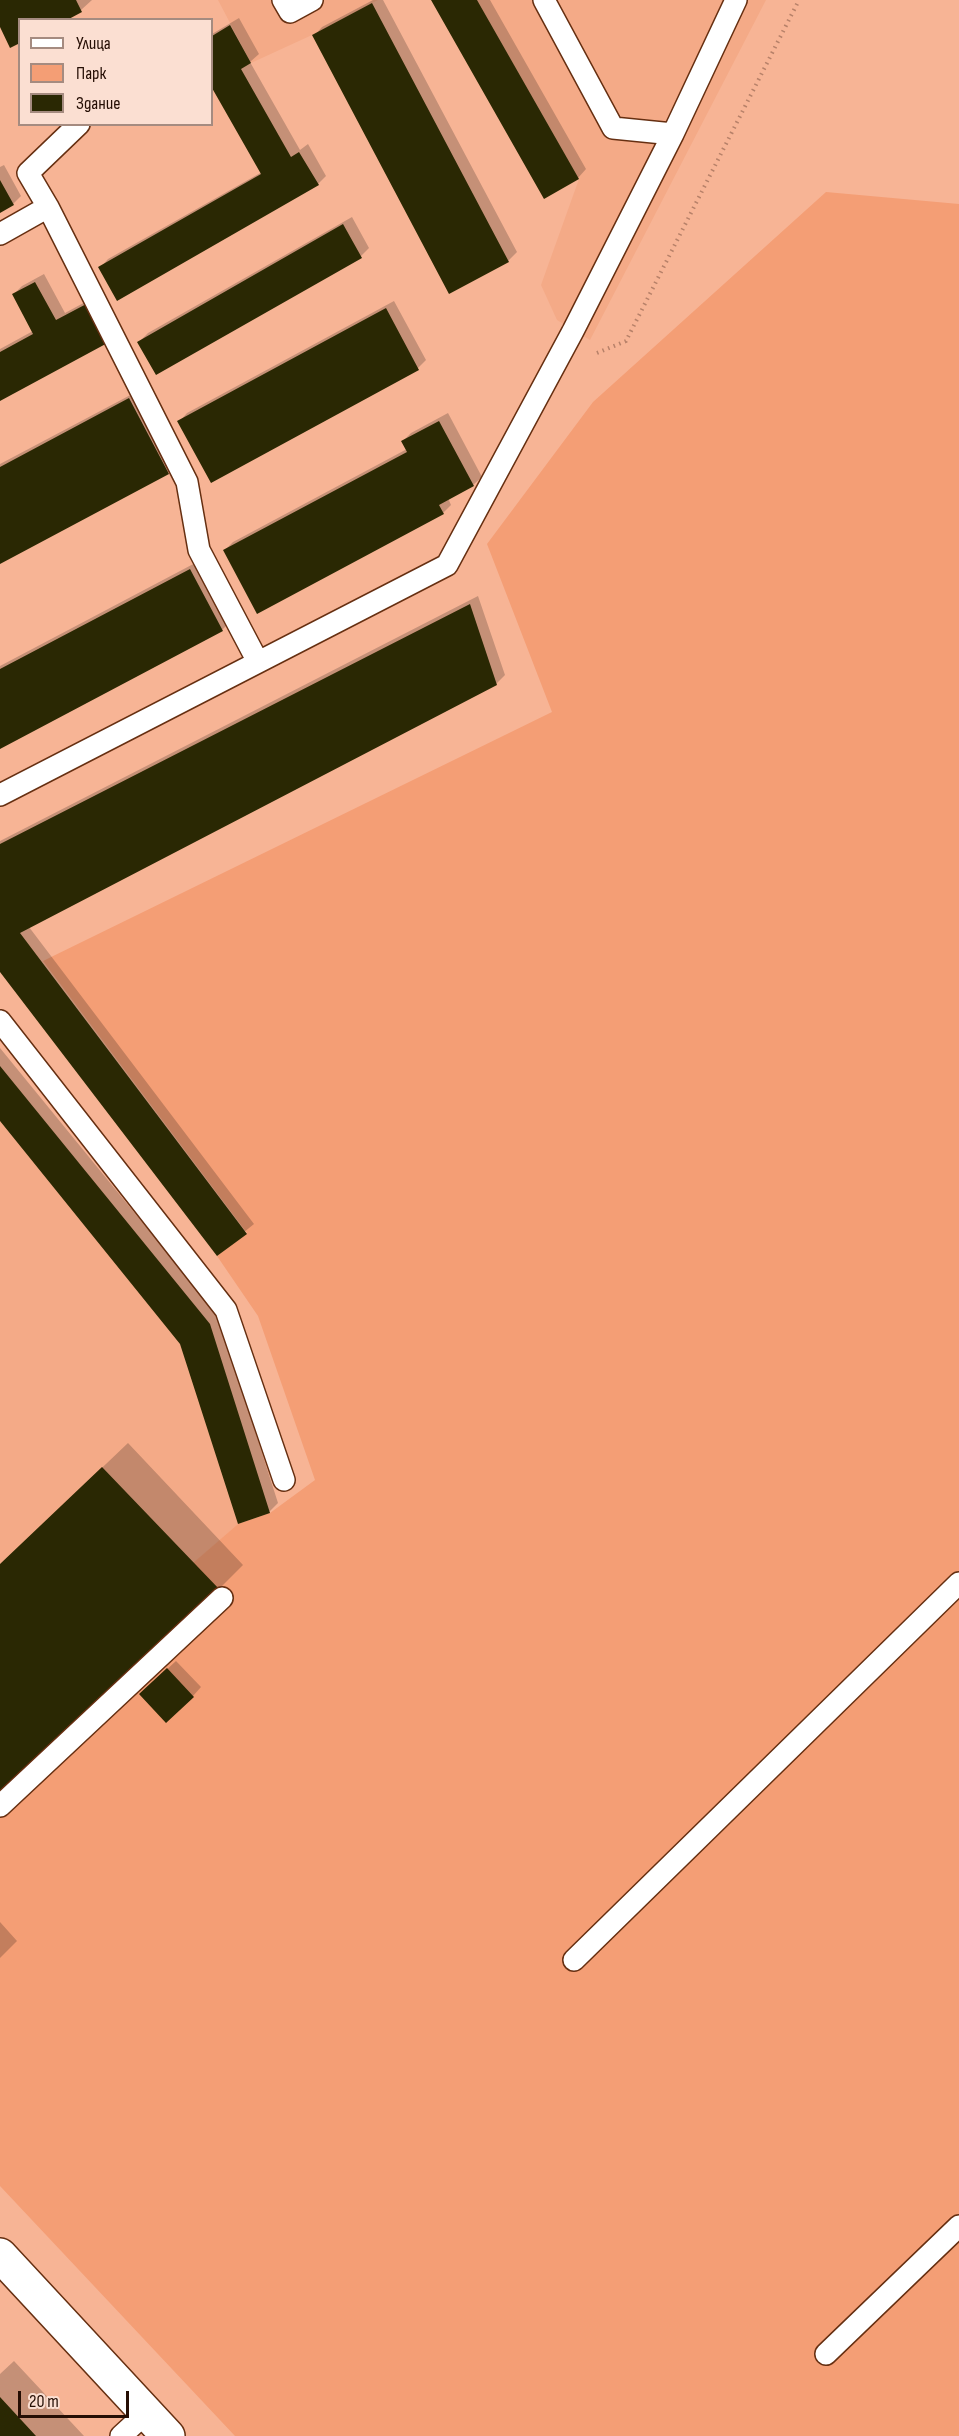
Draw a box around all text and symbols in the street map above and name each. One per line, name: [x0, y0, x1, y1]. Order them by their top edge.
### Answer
legend: [18, 18, 213, 126]
text: Улица: [76, 33, 111, 54]
text: Парк: [76, 63, 106, 84]
text: Здание: [76, 93, 121, 114]
scale bar: [21, 2379, 132, 2417]
text: 20 m: [29, 2391, 59, 2412]

